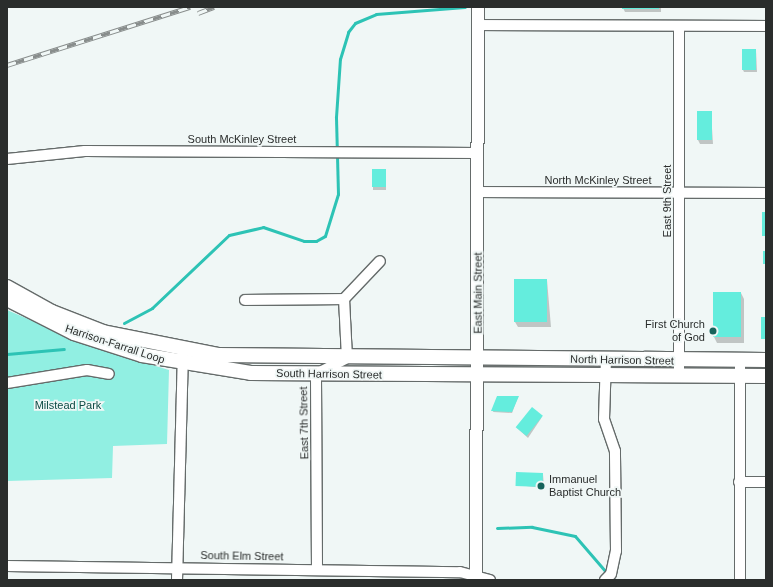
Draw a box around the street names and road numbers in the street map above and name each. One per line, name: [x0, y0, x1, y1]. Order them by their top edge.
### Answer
street label: South McKinley Street: [188, 132, 296, 146]
street label: East 9th Street: [660, 165, 674, 237]
street label: North McKinley Street: [545, 173, 651, 187]
street label: East Main Street: [471, 252, 485, 334]
street label: Harrison-Farrall Loop: [64, 322, 166, 366]
street label: North Harrison Street: [570, 352, 674, 368]
street label: South Harrison Street: [276, 366, 382, 382]
street label: East 7th Street: [297, 387, 311, 459]
street label: South Elm Street: [200, 549, 284, 563]

